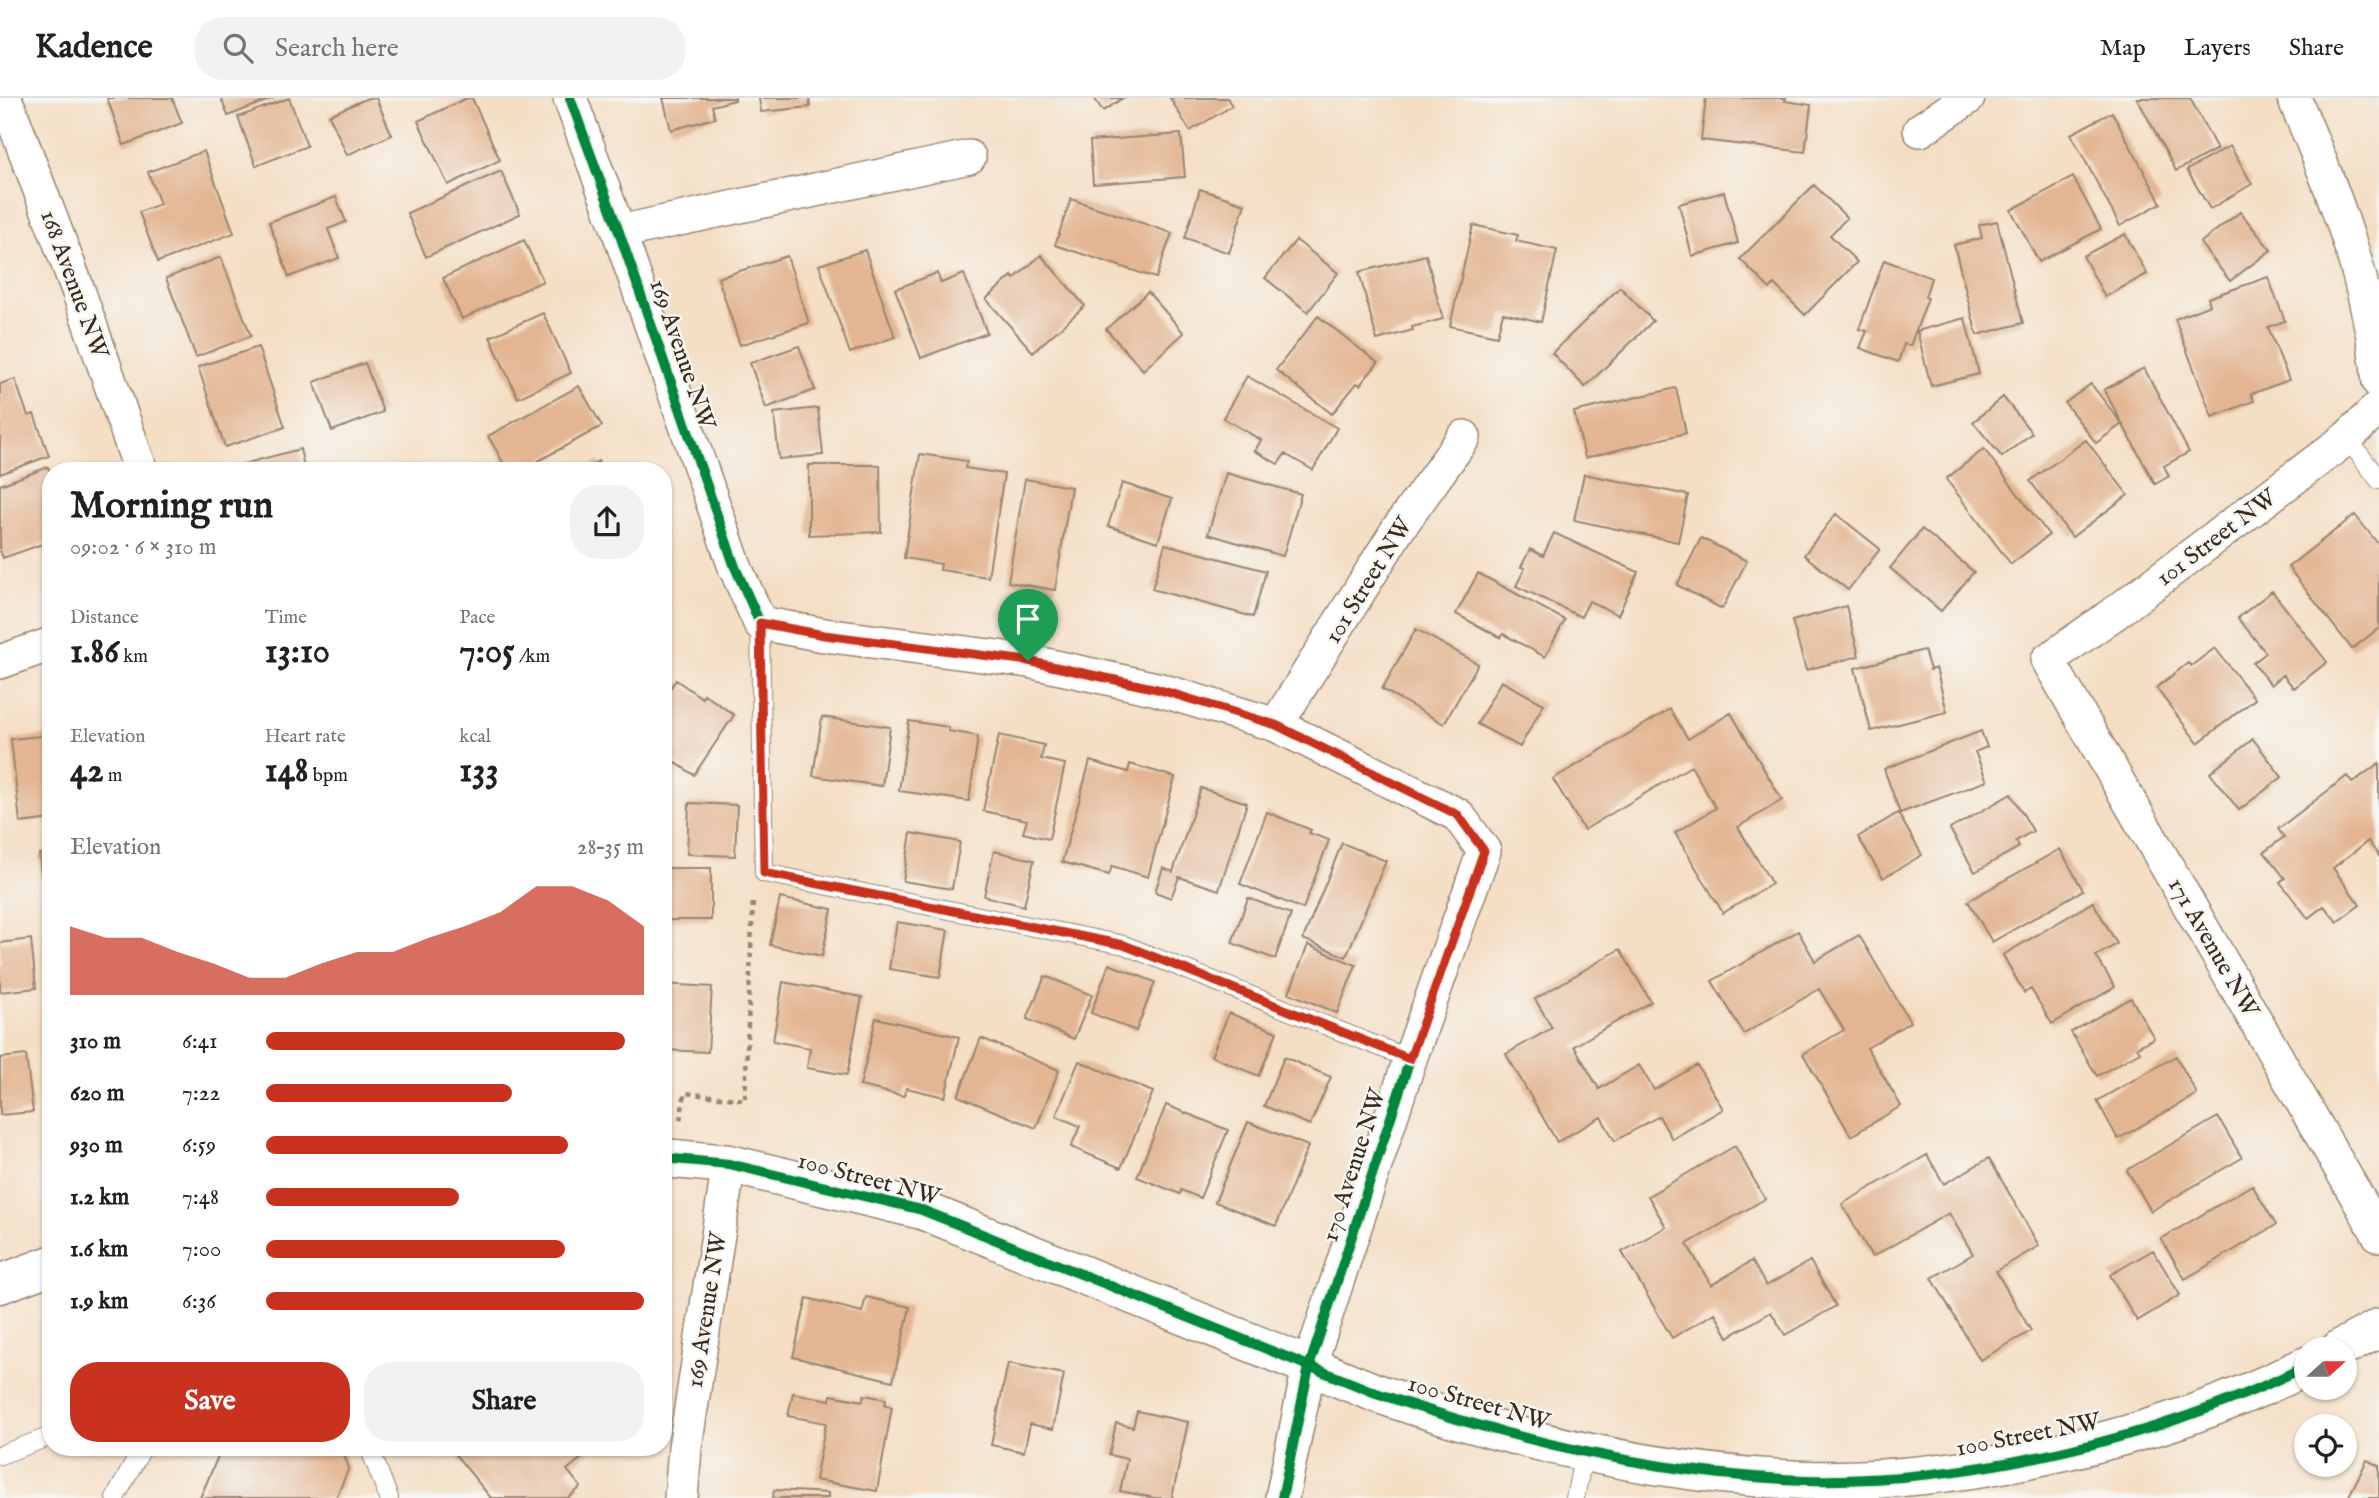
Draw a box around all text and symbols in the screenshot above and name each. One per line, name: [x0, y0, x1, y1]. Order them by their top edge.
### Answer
search box: [195, 17, 685, 80]
text: Kadence: [35, 27, 153, 69]
icon: search: [219, 29, 257, 67]
text: Search here: [275, 32, 399, 65]
text: Map: [2100, 33, 2146, 64]
text: Layers: [2184, 33, 2251, 64]
text: Share: [2289, 33, 2344, 64]
street label: 168 Avenue NW: [32, 206, 115, 364]
street label: 169 Avenue NW: [641, 275, 722, 435]
street label: 101 Street NW: [2150, 482, 2284, 594]
text: Morning run: [70, 483, 273, 531]
button: share: [570, 485, 644, 559]
street label: 101 Street NW: [1318, 511, 1421, 650]
text: 09:02 · 6 × 310 m: [70, 533, 216, 562]
pin: [998, 589, 1058, 661]
icon: arrive: [1009, 600, 1047, 638]
text: Distance: [70, 606, 139, 630]
text: Time: [265, 606, 307, 630]
text: Pace: [459, 606, 495, 630]
text: 1.86: [70, 630, 119, 675]
text: 13:10: [265, 630, 330, 675]
text: 7:05: [459, 630, 515, 675]
text: km: [119, 645, 148, 669]
text: /km: [515, 645, 550, 669]
text: Elevation: [70, 725, 145, 749]
text: Heart rate: [265, 725, 346, 749]
text: kcal: [459, 725, 491, 749]
text: 42: [70, 749, 104, 794]
text: 148: [265, 749, 309, 794]
text: 133: [459, 749, 499, 794]
text: m: [104, 764, 122, 788]
text: bpm: [309, 764, 348, 788]
text: Elevation: [70, 833, 161, 862]
text: 28–35 m: [577, 833, 644, 862]
street label: 171 Avenue NW: [2160, 872, 2266, 1024]
text: 310 m: [70, 1027, 121, 1056]
text: 6:41: [182, 1027, 218, 1056]
text: 620 m: [70, 1079, 125, 1108]
text: 7:22: [182, 1079, 220, 1108]
street label: 170 Avenue NW: [1315, 1084, 1394, 1246]
text: 930 m: [70, 1131, 123, 1160]
text: 6:59: [182, 1131, 216, 1160]
street label: 100 Street NW: [794, 1146, 944, 1214]
text: 1.2 km: [70, 1183, 129, 1212]
text: 7:48: [182, 1183, 219, 1212]
street label: 169 Avenue NW: [680, 1229, 735, 1390]
text: 1.6 km: [70, 1235, 128, 1264]
text: 7:00: [182, 1235, 221, 1264]
text: 1.9 km: [70, 1287, 129, 1316]
text: 6:36: [182, 1287, 216, 1316]
north arrow: [2294, 1337, 2357, 1400]
map controls: [2294, 1337, 2357, 1477]
button: Save: [70, 1362, 350, 1442]
button: Share: [364, 1362, 644, 1442]
street label: 100 Street NW: [1404, 1368, 1554, 1439]
street label: 100 Street NW: [1954, 1406, 2104, 1465]
button: locate: [2294, 1414, 2357, 1477]

